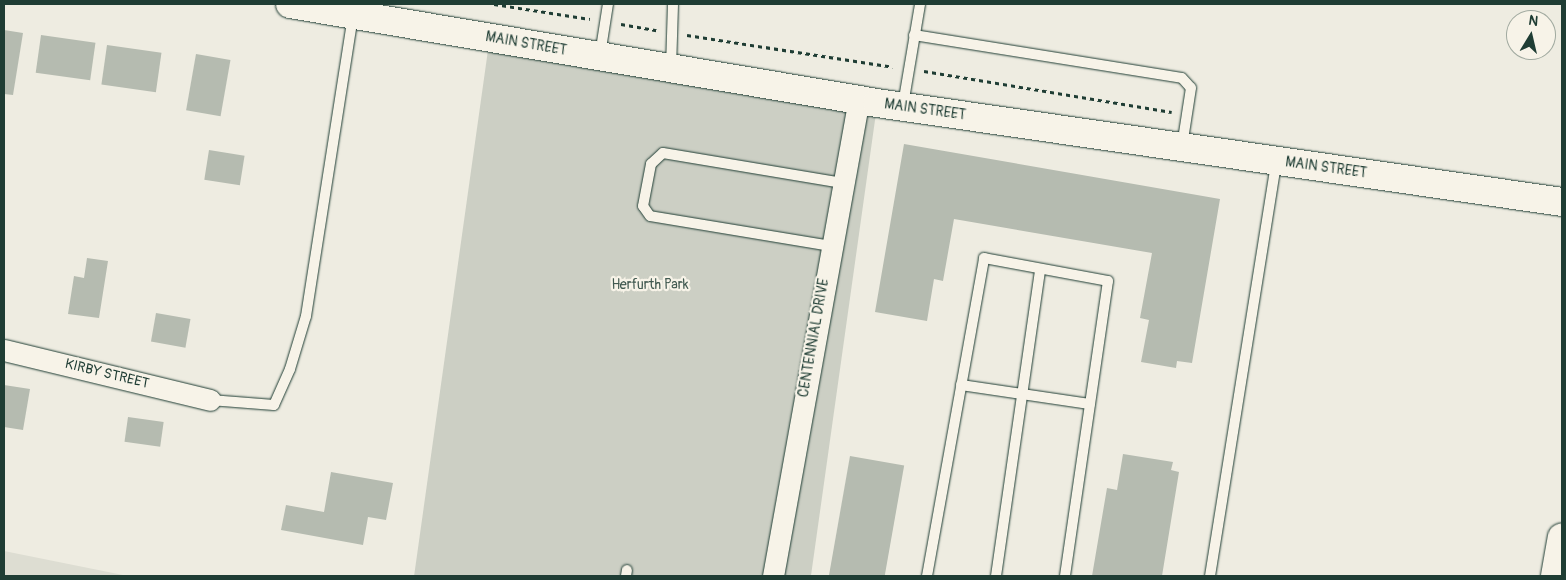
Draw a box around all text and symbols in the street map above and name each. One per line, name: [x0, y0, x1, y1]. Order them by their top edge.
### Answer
north arrow: [1506, 10, 1556, 60]
text: N: [1527, 12, 1539, 30]
street label: MAIN STREET: [484, 29, 568, 59]
street label: MAIN STREET: [883, 96, 967, 124]
street label: MAIN STREET: [1284, 154, 1368, 182]
park label: Herfurth Park: [611, 277, 689, 293]
street label: CENTENNIAL DRIVE: [795, 277, 833, 399]
street label: KIRBY STREET: [63, 355, 151, 393]

